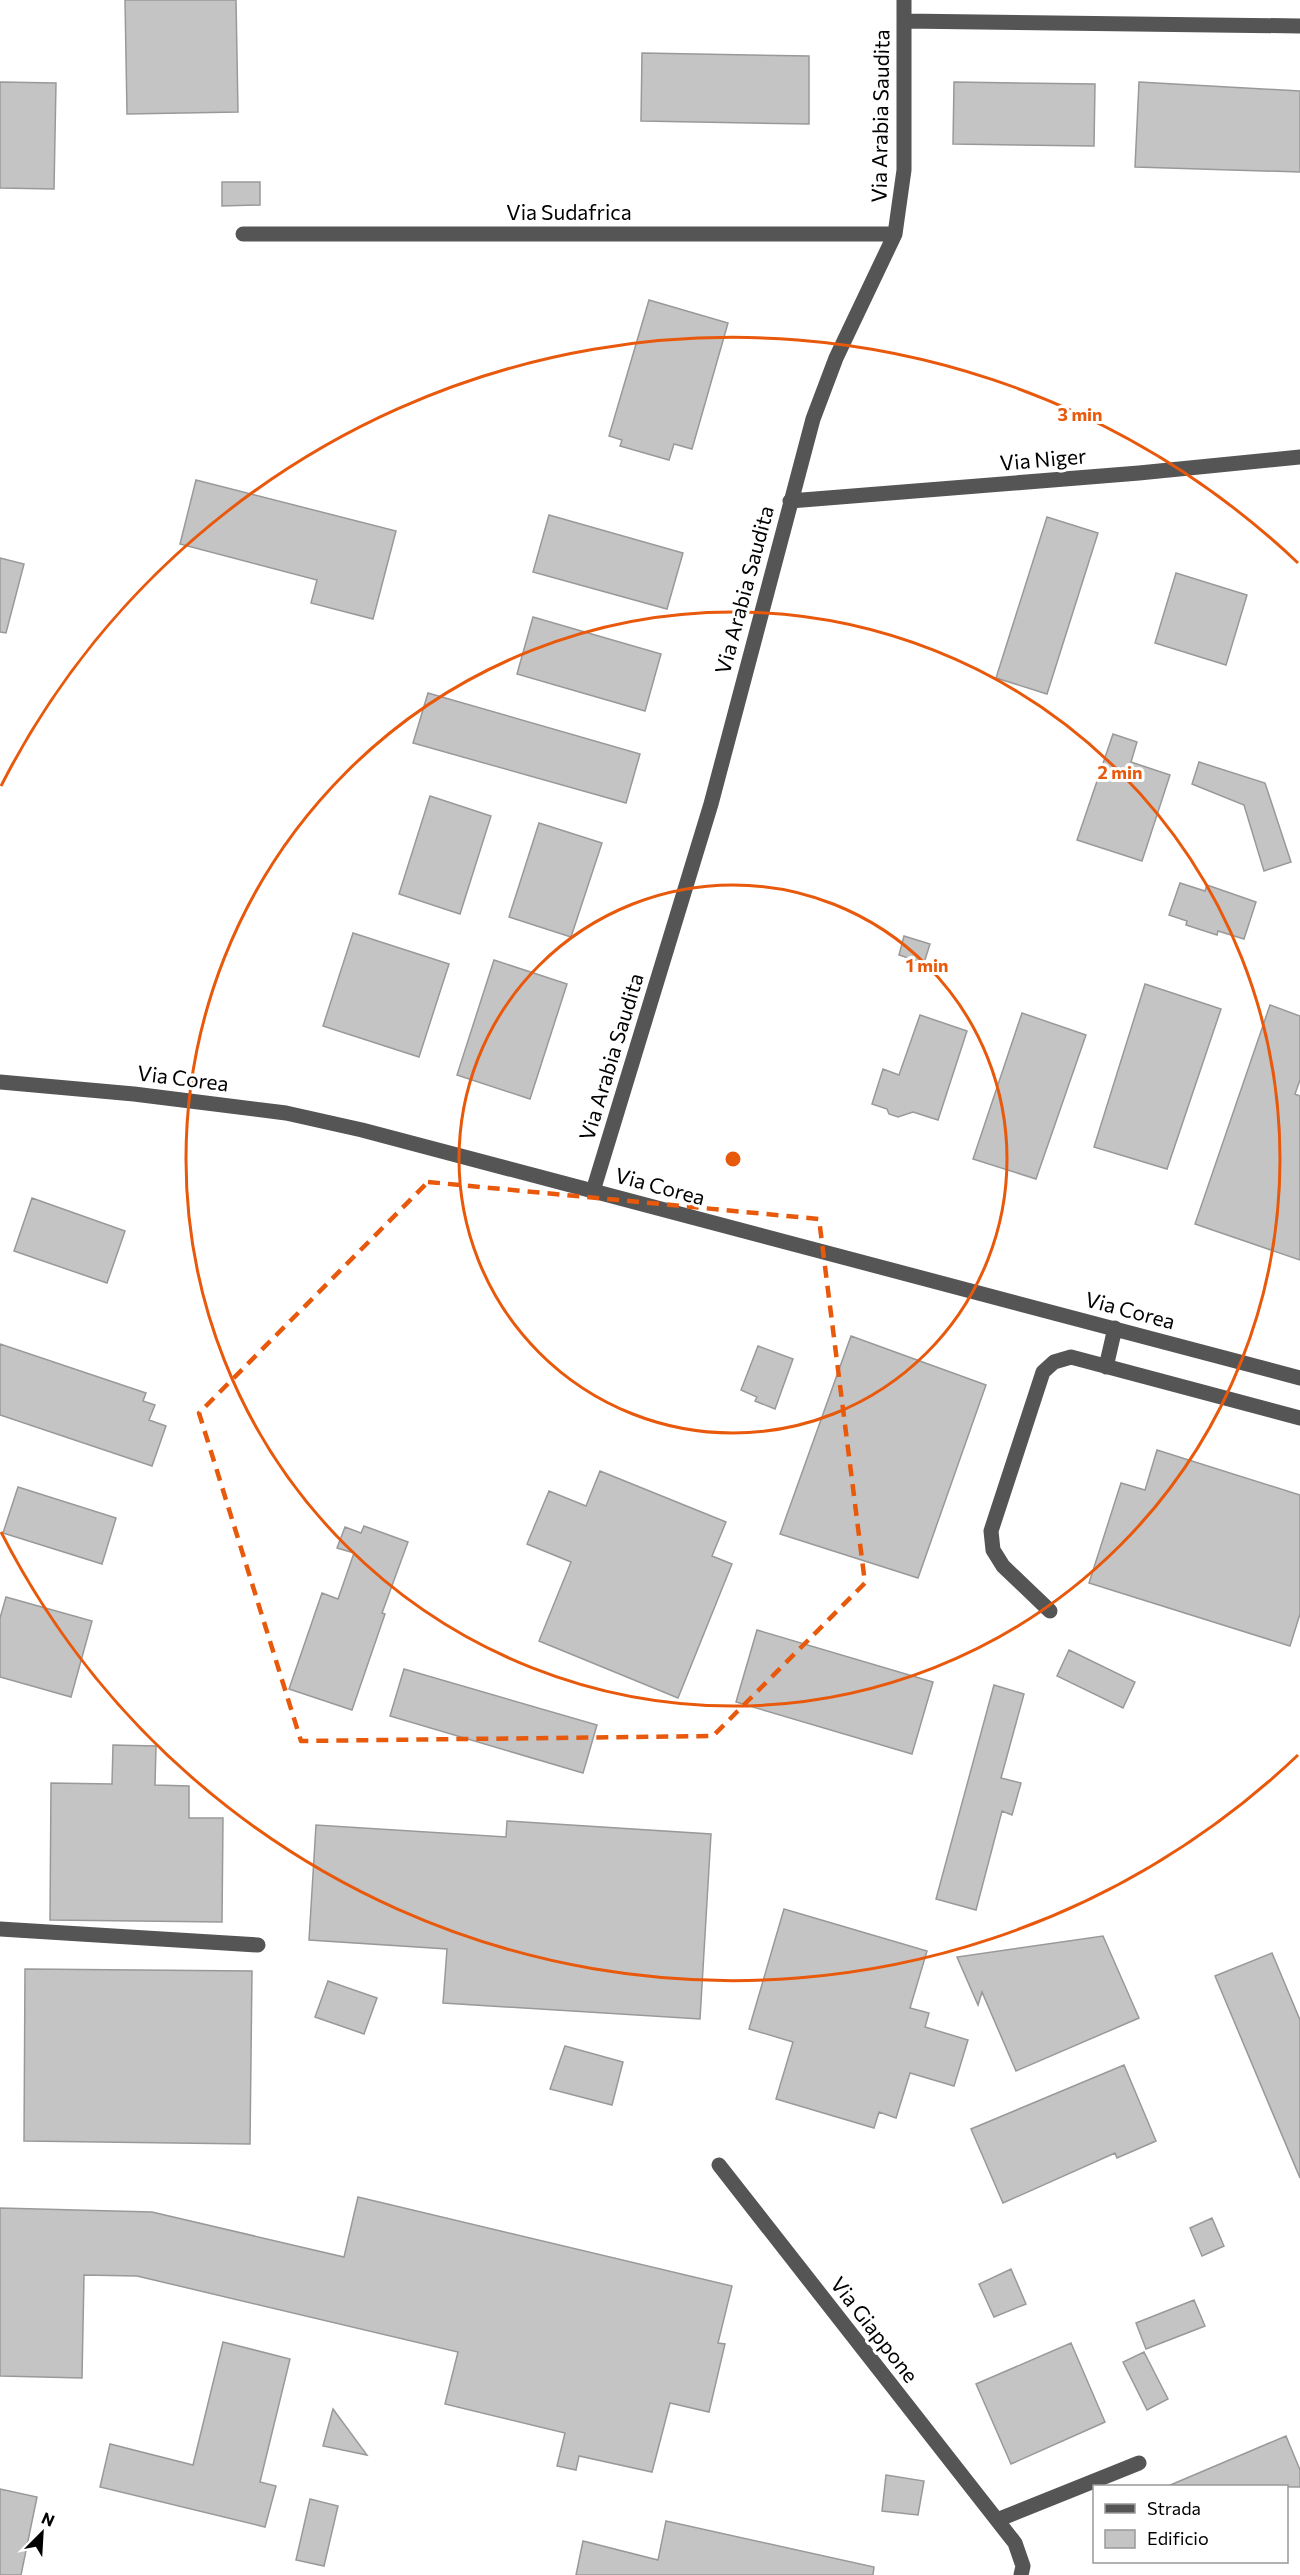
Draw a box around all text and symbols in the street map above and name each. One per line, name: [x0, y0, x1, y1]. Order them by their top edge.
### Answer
street label: Via Arabia Saudita: [865, 29, 894, 203]
street label: Via Sudafrica: [506, 199, 632, 224]
text: 3 min: [1057, 403, 1103, 425]
street label: Via Niger: [999, 442, 1087, 475]
street label: Via Arabia Saudita: [709, 503, 778, 677]
text: 2 min: [1098, 761, 1142, 783]
text: 1 min: [906, 954, 948, 976]
street label: Via Arabia Saudita: [573, 970, 648, 1143]
street label: Via Corea: [136, 1060, 230, 1096]
centre of rings: [723, 1149, 743, 1169]
street label: Via Corea: [613, 1162, 708, 1210]
street label: Via Corea: [1083, 1286, 1178, 1334]
street label: Via Giappone: [826, 2271, 924, 2387]
legend: [1093, 2485, 1288, 2563]
text: Strada: [1147, 2497, 1201, 2519]
north arrow: [12, 2503, 72, 2563]
text: N: [39, 2508, 58, 2530]
text: Edificio: [1147, 2527, 1209, 2549]

